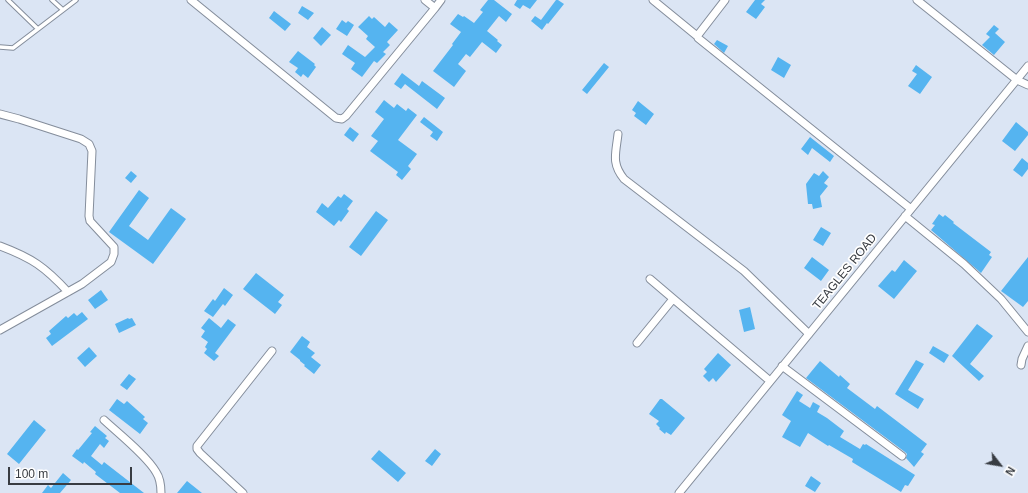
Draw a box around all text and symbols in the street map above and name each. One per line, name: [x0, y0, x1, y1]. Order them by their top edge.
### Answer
street label: TEAGLES ROAD: [810, 231, 880, 313]
north arrow: [980, 445, 1020, 485]
scale bar: [10, 459, 134, 485]
text: N: [1003, 465, 1017, 478]
text: 100 m: [15, 467, 48, 481]

